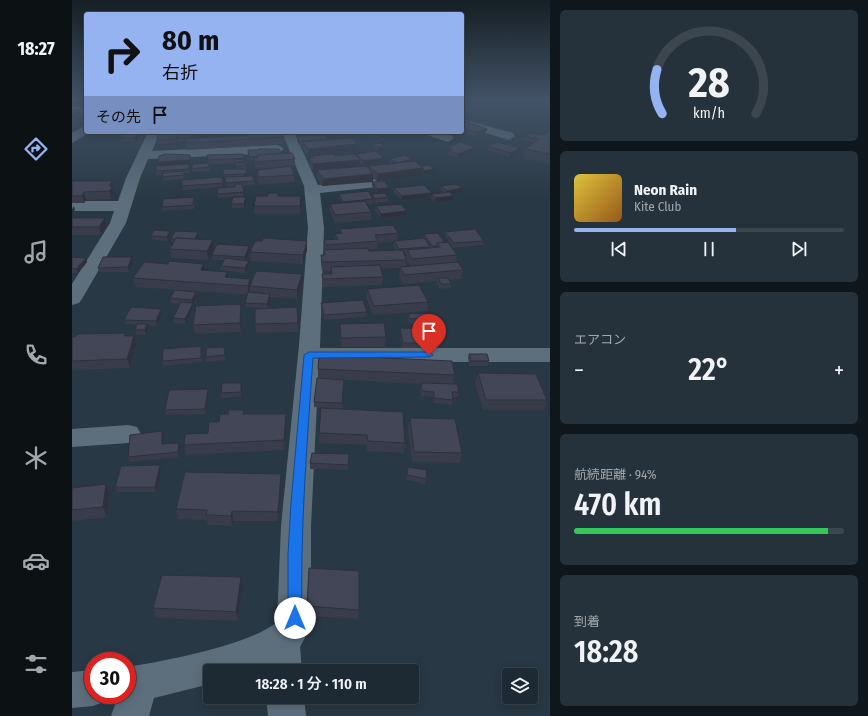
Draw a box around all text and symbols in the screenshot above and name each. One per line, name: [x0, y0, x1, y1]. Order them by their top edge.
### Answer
text: 80 m: [162, 24, 219, 57]
icon: right: [96, 28, 148, 80]
text: 18:27: [17, 38, 55, 60]
text: 28: [687, 57, 730, 107]
text: 右折: [162, 62, 198, 84]
icon: arrive: [149, 104, 171, 126]
text: km/h: [693, 104, 725, 121]
text: その先: [96, 108, 141, 126]
icon: directions: [22, 135, 50, 163]
text: Neon Rain: [634, 181, 697, 199]
text: Kite Club: [634, 199, 681, 214]
icon: music: [22, 238, 50, 266]
icon: previous: [608, 238, 630, 260]
icon: pause: [698, 238, 720, 260]
icon: next: [788, 238, 810, 260]
pin: [412, 314, 446, 355]
icon: arrive: [418, 320, 440, 342]
text: エアコン: [574, 332, 626, 347]
icon: phone: [22, 341, 50, 369]
text: 22°: [688, 352, 730, 388]
text: −: [574, 357, 584, 384]
text: +: [834, 357, 844, 384]
icon: climate: [22, 444, 50, 472]
text: 航続距離 · 94%: [574, 467, 657, 482]
text: 470 km: [574, 487, 661, 523]
icon: car: [22, 547, 50, 575]
position arrow: [274, 597, 316, 639]
text: 到着: [574, 614, 600, 629]
text: 18:28: [574, 634, 638, 670]
icon: filters: [22, 650, 50, 678]
speed limit sign: 30: [84, 652, 136, 704]
map controls: [502, 668, 538, 704]
button: layers: [502, 668, 538, 704]
text: 18:28 · 1 分 · 110 m: [255, 675, 367, 693]

